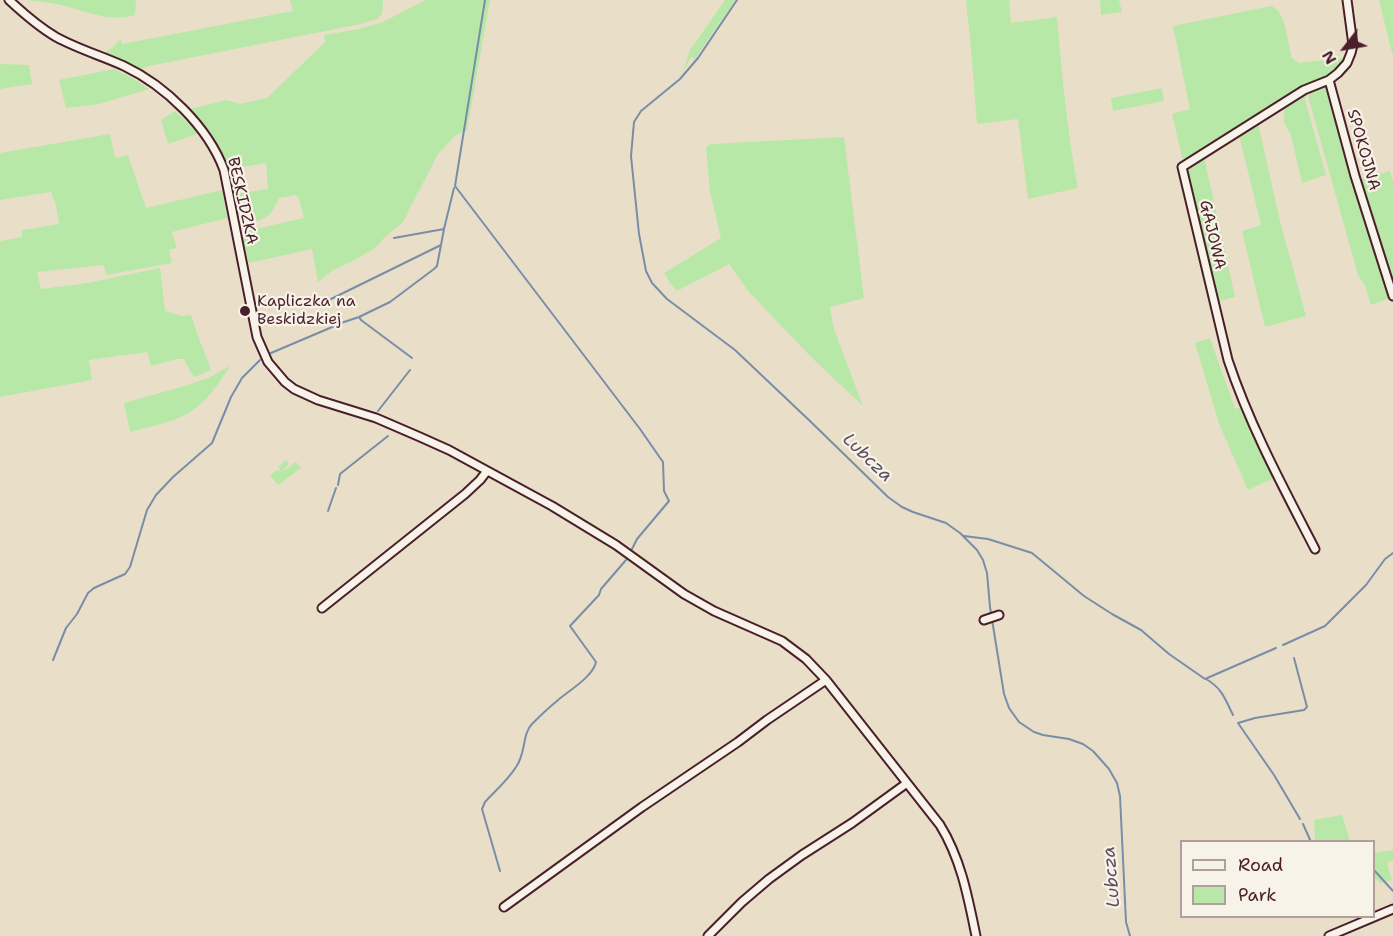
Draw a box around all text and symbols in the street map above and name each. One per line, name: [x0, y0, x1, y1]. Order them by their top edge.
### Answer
north arrow: [1315, 18, 1375, 78]
text: N: [1317, 47, 1341, 68]
street label: SPOKOJNA: [1342, 107, 1384, 193]
street label: BESKIDZKA: [223, 155, 261, 247]
street label: GAJOWA: [1195, 198, 1229, 272]
place label: Kapliczka na Beskidzkiej: [257, 292, 356, 330]
marker: Kapliczka na Beskidzkiej: [238, 304, 252, 318]
water label: Lubcza: [838, 429, 896, 487]
legend: [1180, 840, 1375, 918]
water label: Lubcza: [1099, 846, 1125, 908]
text: Road: [1238, 853, 1283, 877]
text: Park: [1238, 883, 1277, 907]

